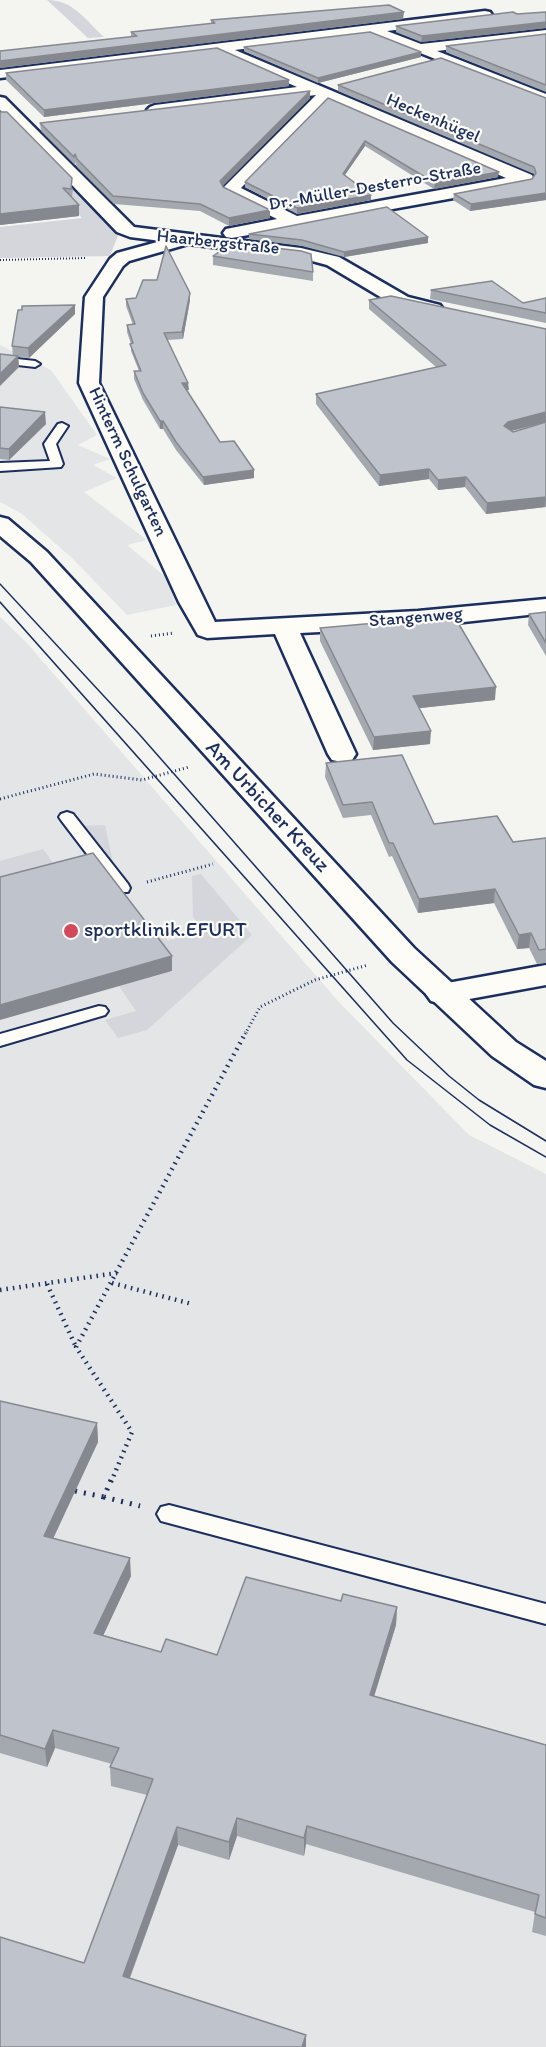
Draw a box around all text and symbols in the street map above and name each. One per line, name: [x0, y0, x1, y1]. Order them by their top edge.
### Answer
street label: Heckenhügel: [383, 90, 483, 148]
street label: Dr.-Müller-Desterro-Straße: [267, 158, 483, 216]
street label: Haarbergstraße: [156, 226, 280, 260]
street label: Hinterm Schulgarten: [83, 384, 171, 540]
street label: Stangenweg: [368, 603, 464, 633]
street label: Am Urbicher Kreuz: [200, 736, 334, 878]
place label: sportklinik.EFURT: [84, 918, 247, 944]
marker: sportklinik.EFURT: [62, 922, 80, 940]

